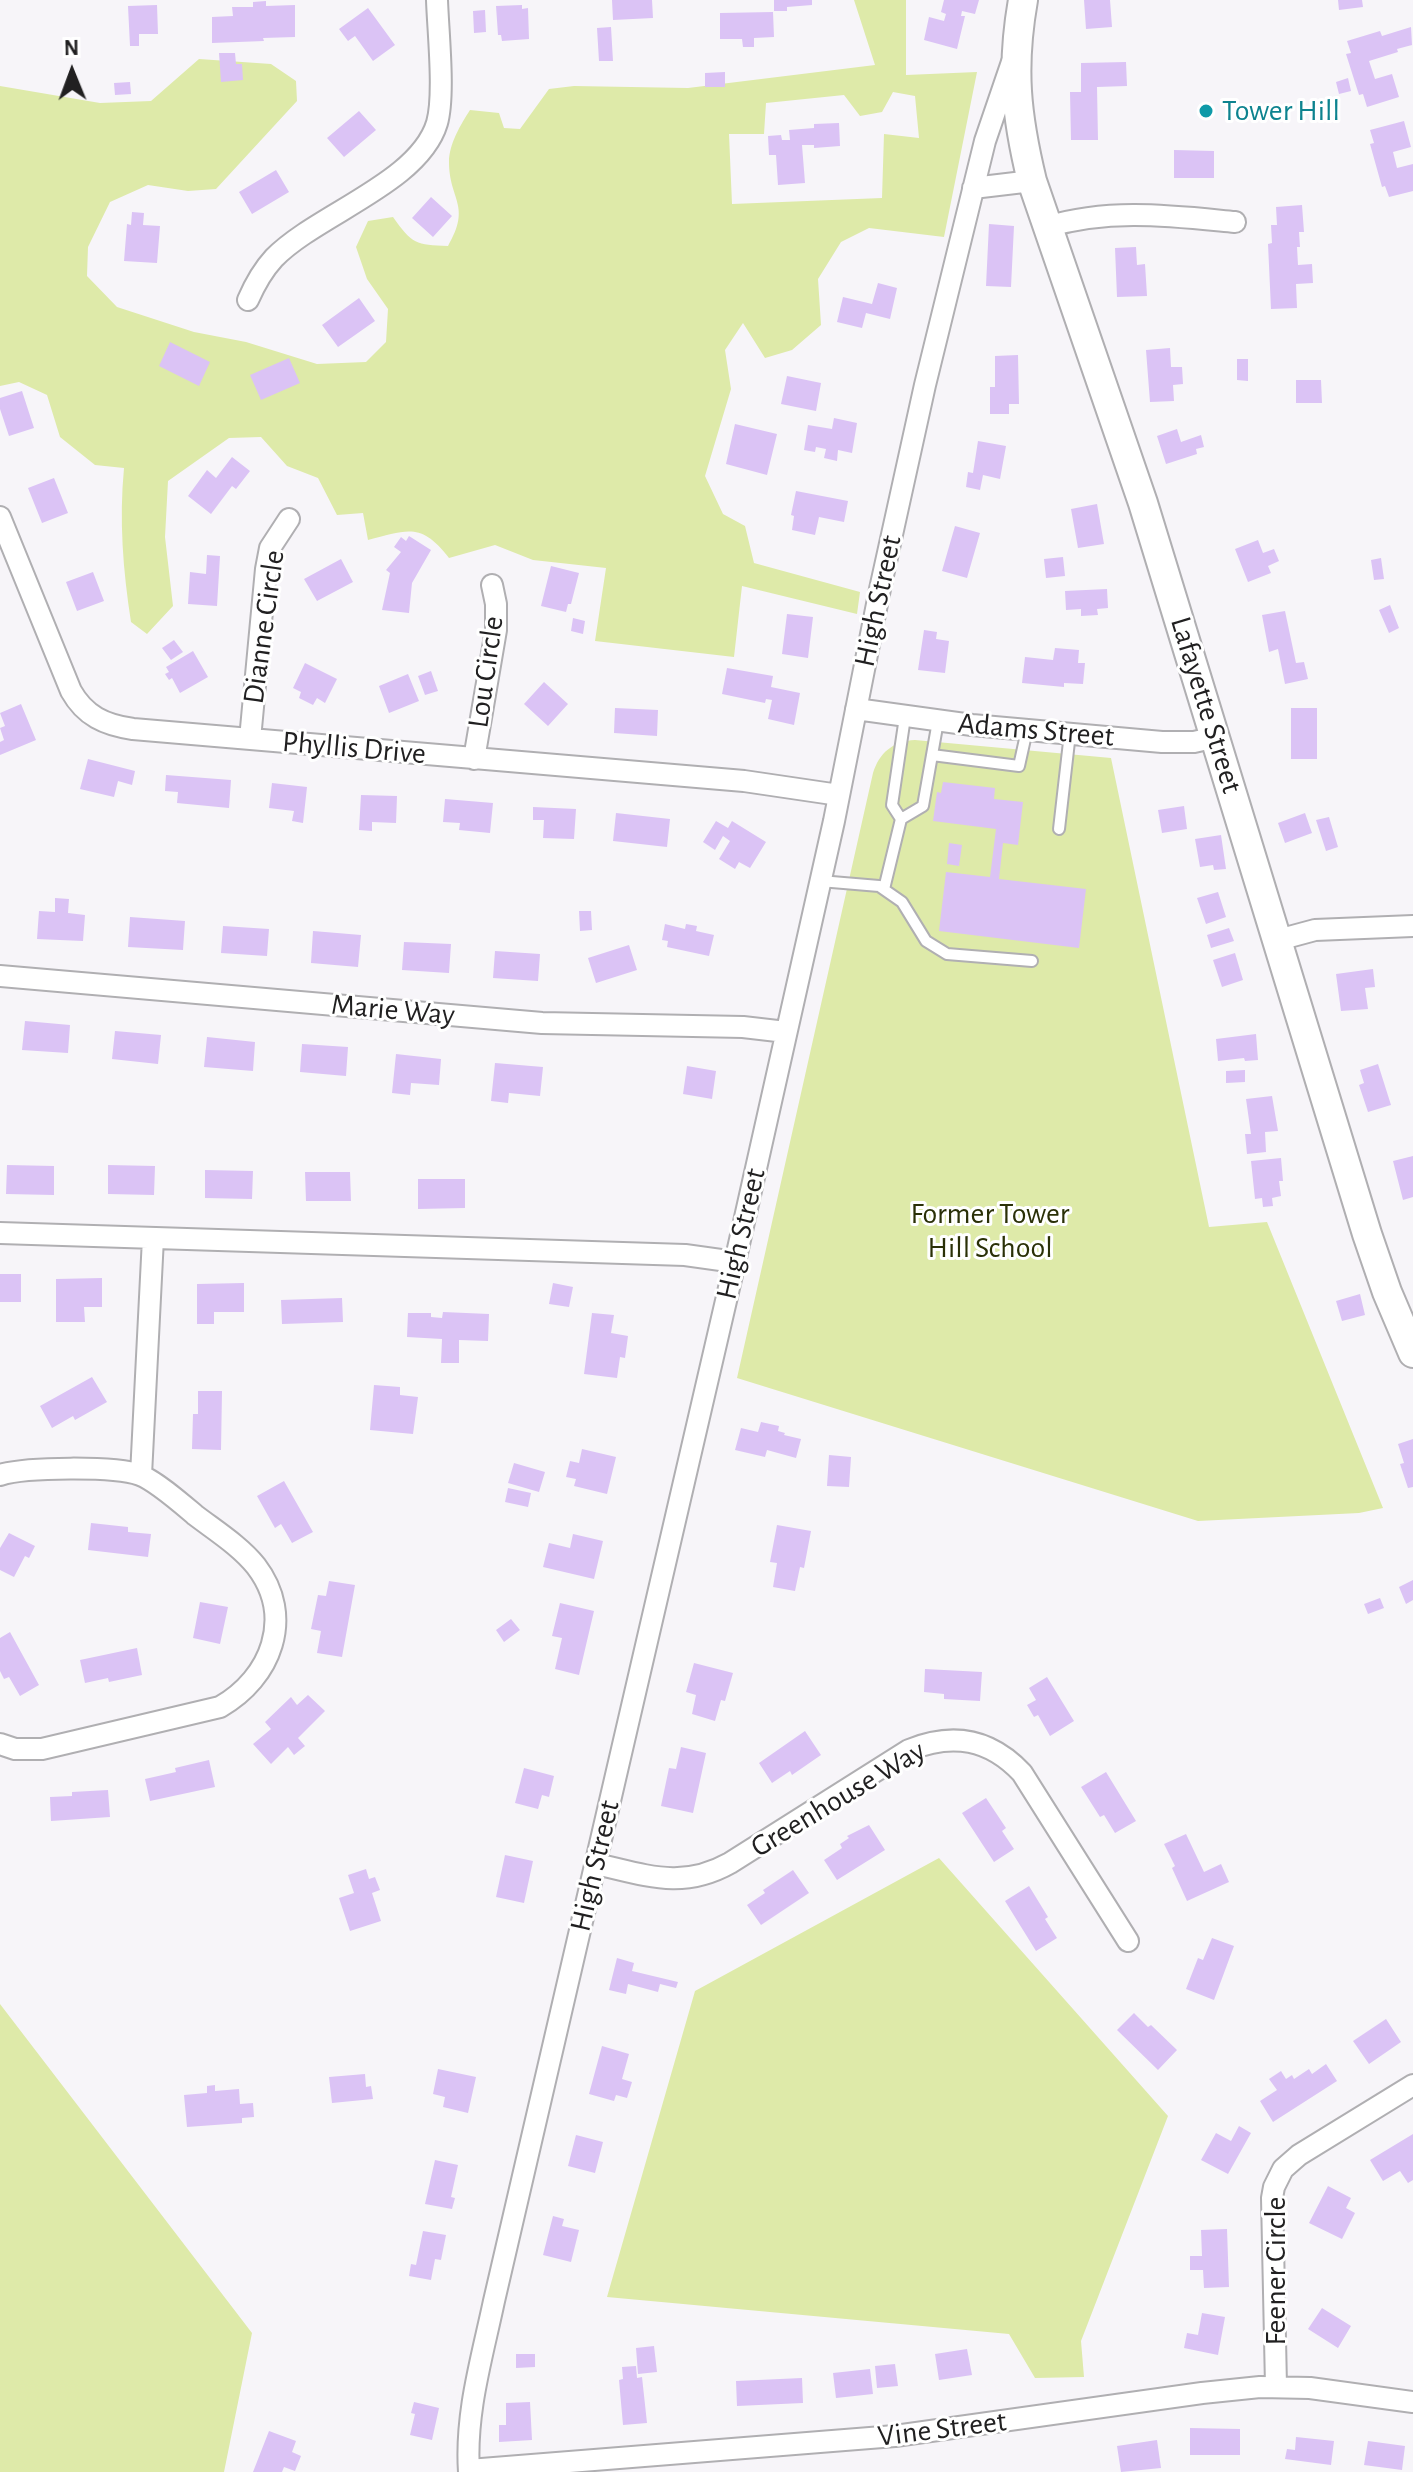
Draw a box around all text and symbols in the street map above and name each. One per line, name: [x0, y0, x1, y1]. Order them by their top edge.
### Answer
north arrow: [32, 32, 112, 112]
text: N: [64, 37, 79, 59]
place label: Tower Hill: [1222, 93, 1340, 129]
marker: Tower Hill: [1197, 102, 1215, 120]
street label: High Street: [847, 532, 909, 670]
street label: Dianne Circle: [235, 548, 293, 706]
street label: Lafayette Street: [1162, 612, 1250, 798]
street label: Lou Circle: [460, 614, 512, 730]
street label: Adams Street: [956, 705, 1116, 755]
street label: Phyllis Drive: [281, 724, 427, 772]
street label: Marie Way: [330, 987, 456, 1033]
street label: High Street: [708, 1165, 774, 1303]
park label: Former Tower Hill School: [911, 1196, 1069, 1266]
street label: Greenhouse Way: [744, 1733, 932, 1865]
street label: High Street: [562, 1797, 628, 1935]
street label: Feener Circle: [1258, 2197, 1294, 2345]
street label: Vine Street: [876, 2403, 1008, 2455]

